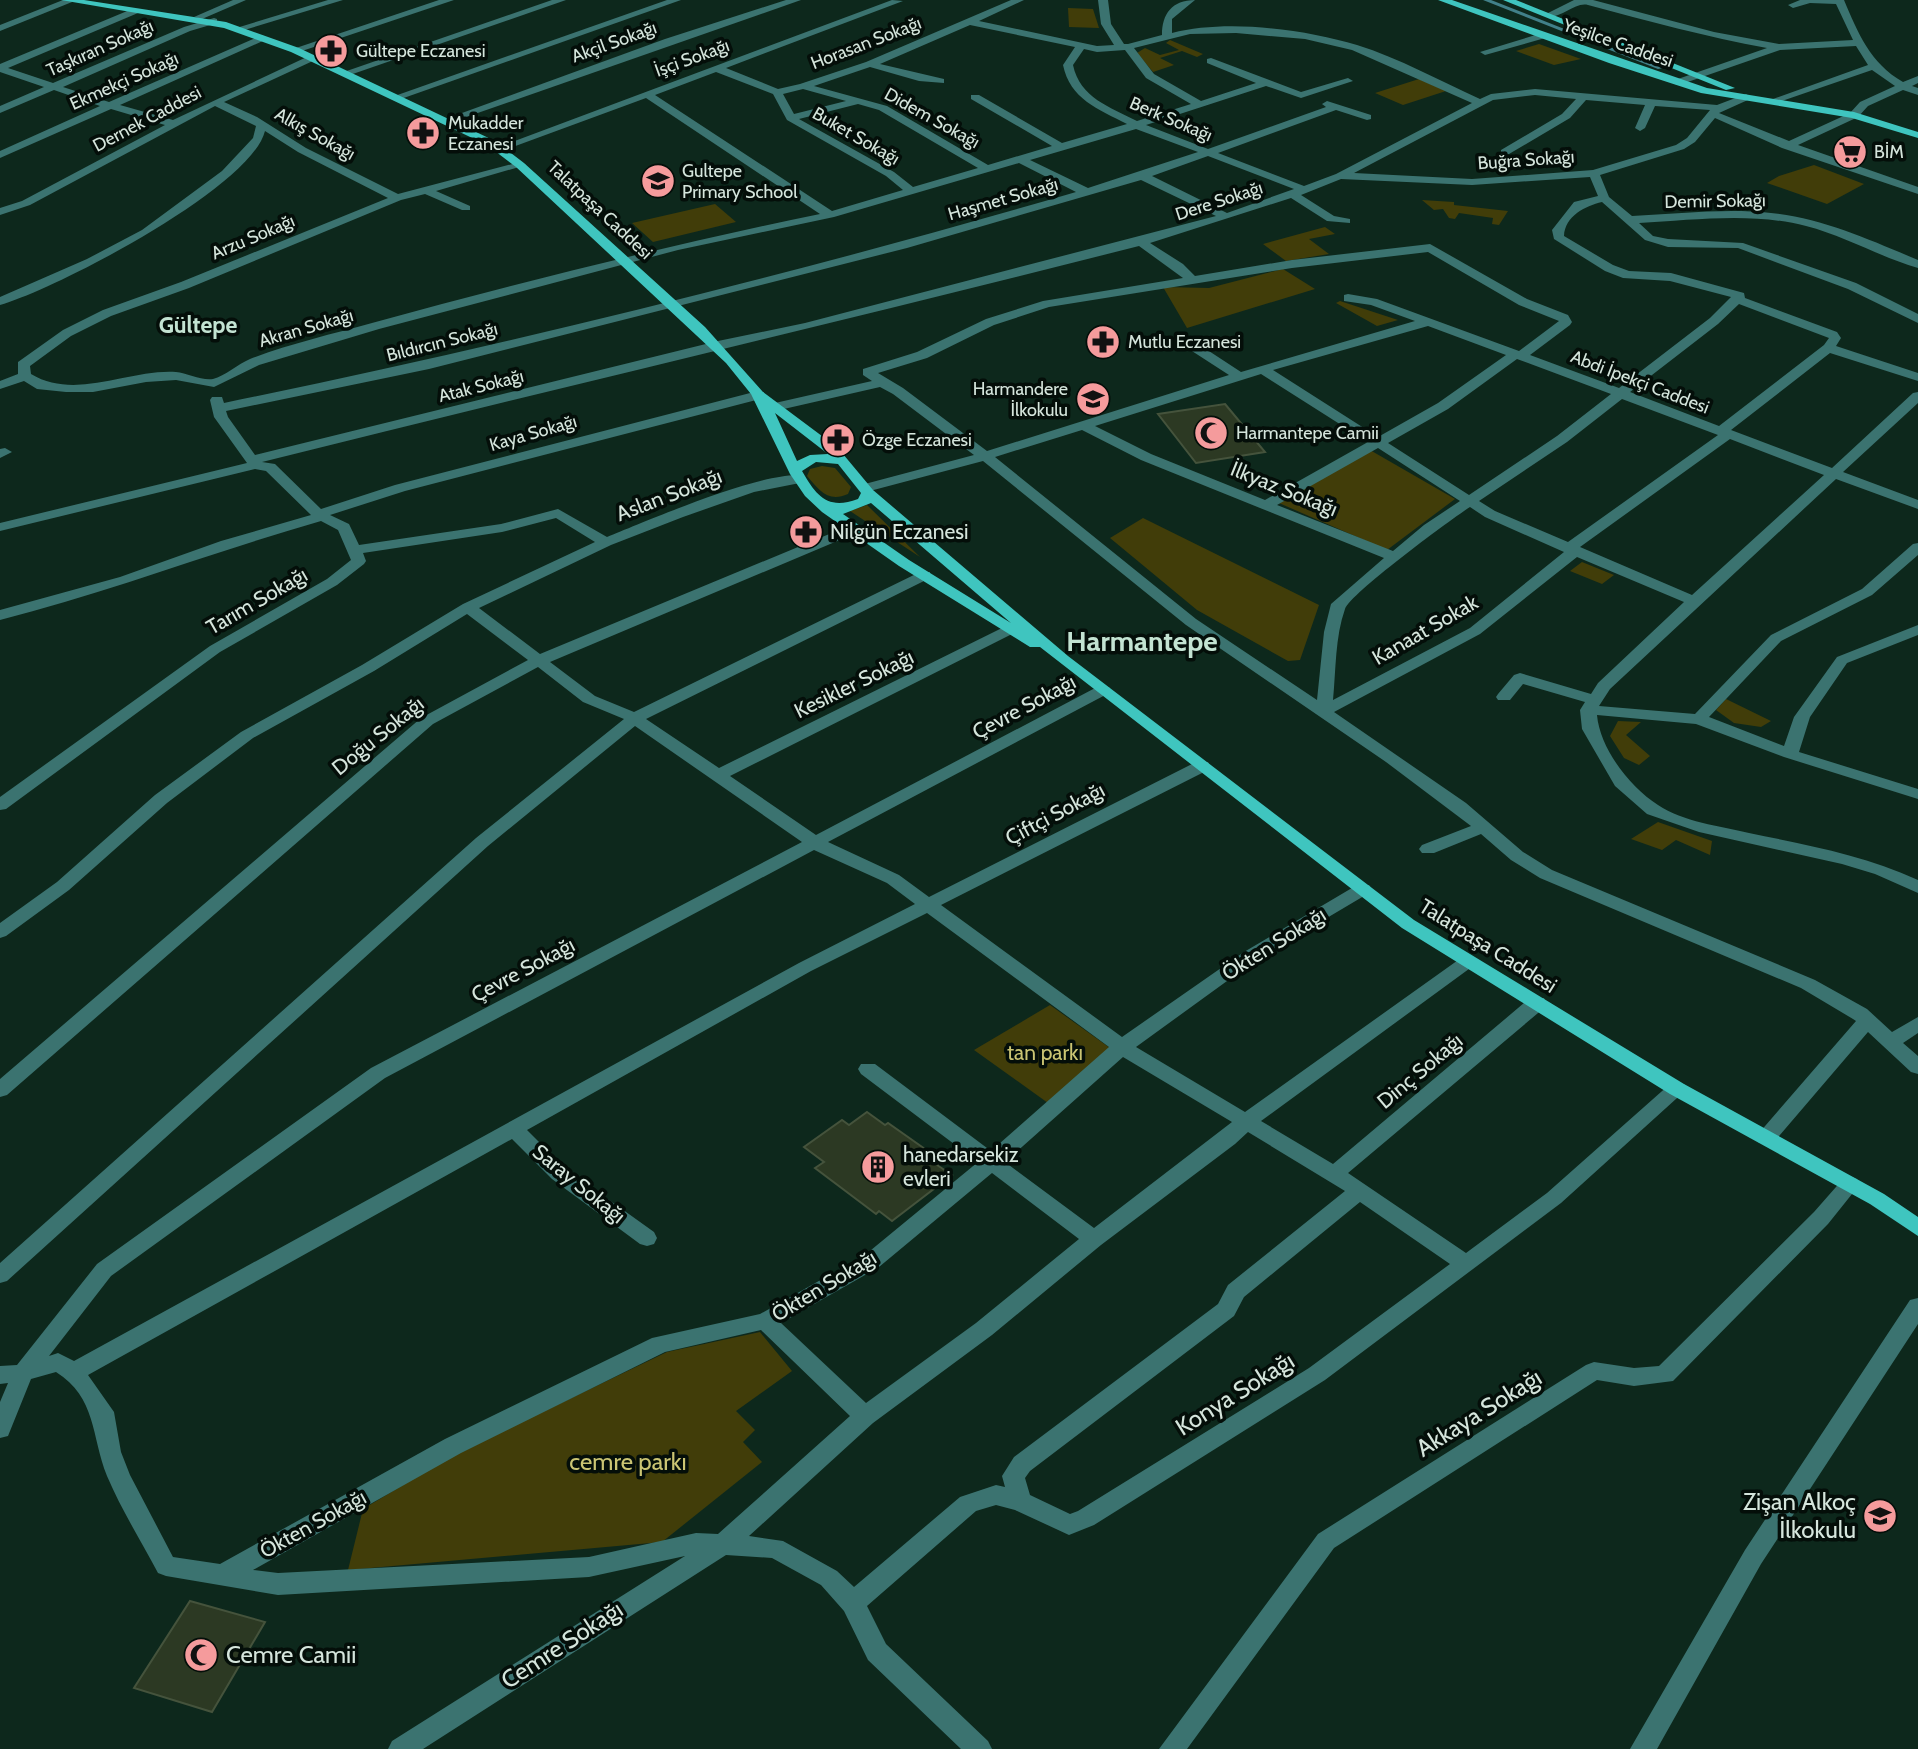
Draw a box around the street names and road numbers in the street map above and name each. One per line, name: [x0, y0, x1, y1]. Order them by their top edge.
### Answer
street label: Horasan Sokağı: [808, 12, 924, 74]
street label: Yeşilce Caddesi: [1559, 14, 1676, 72]
street label: Taşkıran Sokağı: [43, 15, 157, 81]
street label: Akçil Sokağı: [568, 16, 660, 68]
street label: İşçi Sokağı: [652, 34, 732, 82]
street label: Ekmekçi Sokağı: [66, 47, 182, 115]
street label: Dernek Caddesi: [89, 81, 205, 157]
street label: Didem Sokağı: [880, 83, 984, 153]
street label: Berk Sokağı: [1126, 92, 1216, 146]
street label: Buket Sokağı: [809, 102, 903, 170]
street label: Alkış Sokağı: [271, 103, 359, 165]
street label: Buğra Sokağı: [1477, 146, 1575, 174]
street label: Talatpaşa Caddesi: [543, 156, 657, 264]
street label: Haşmet Sokağı: [945, 173, 1061, 225]
street label: Dere Sokağı: [1172, 177, 1266, 225]
street label: Demir Sokağı: [1664, 189, 1766, 213]
street label: Arzu Sokağı: [208, 210, 298, 264]
street label: Akran Sokağı: [256, 304, 356, 352]
street label: Bıldırcın Sokağı: [384, 318, 500, 366]
street label: Abdi İpekçi Caddesi: [1568, 345, 1712, 419]
street label: Atak Sokağı: [436, 365, 526, 407]
street label: Kaya Sokağı: [487, 410, 579, 456]
street label: İlkyaz Sokağı: [1227, 456, 1341, 521]
street label: Aslan Sokağı: [612, 463, 725, 526]
street label: Tarım Sokağı: [202, 562, 312, 639]
street label: Kanaat Sokak: [1367, 589, 1483, 670]
street label: Kesikler Sokağı: [790, 644, 917, 723]
street label: Çevre Sokağı: [968, 669, 1080, 744]
street label: Doğu Sokağı: [327, 691, 429, 780]
street label: Çiftçi Sokağı: [1001, 777, 1109, 850]
street label: Talatpaşa Caddesi: [1415, 893, 1562, 998]
street label: Ökten Sokağı: [1217, 902, 1330, 985]
street label: Çevre Sokağı: [467, 932, 579, 1007]
street label: Dinç Sokağı: [1372, 1028, 1467, 1114]
street label: Saray Sokağı: [528, 1139, 631, 1229]
street label: Ökten Sokağı: [767, 1245, 881, 1327]
street label: Konya Sokağı: [1170, 1346, 1299, 1441]
street label: Akkaya Sokağı: [1411, 1363, 1547, 1463]
street label: Ökten Sokağı: [255, 1484, 370, 1563]
street label: Cemre Sokağı: [495, 1595, 628, 1695]

